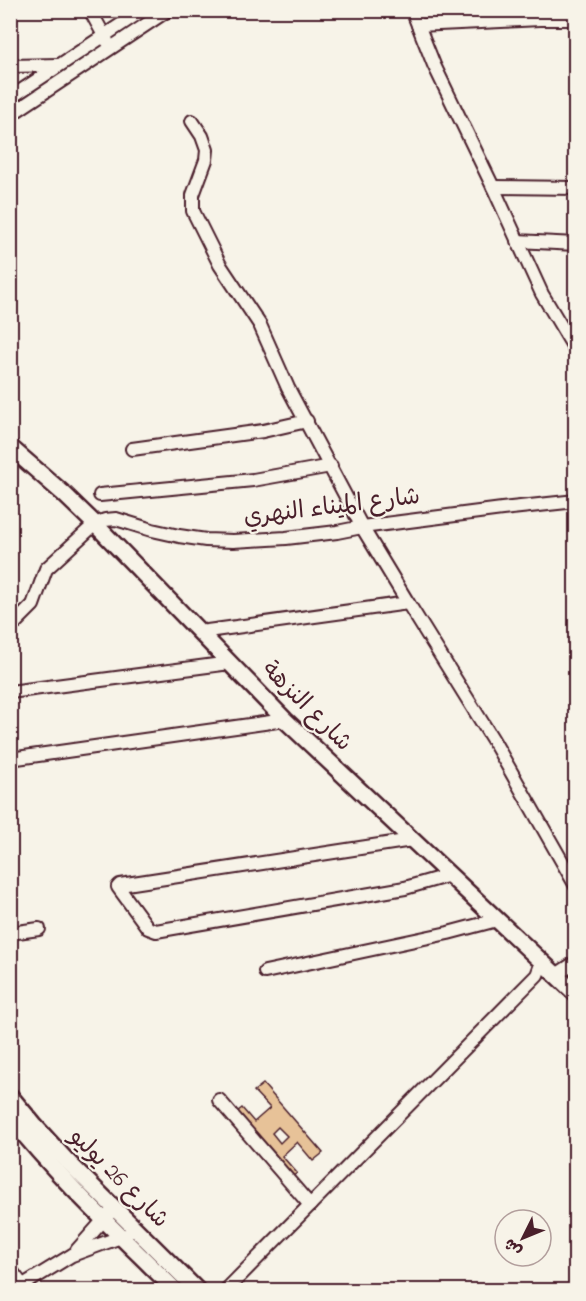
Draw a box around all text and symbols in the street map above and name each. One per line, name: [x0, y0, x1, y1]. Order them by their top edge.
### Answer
street label: شارع الميناء النهري: [242, 480, 422, 536]
street label: شارع النزهة: [253, 654, 359, 760]
street label: شارع 26 يوليو: [59, 1120, 176, 1237]
north arrow: [493, 1208, 553, 1268]
text: ش: [499, 1232, 528, 1261]

